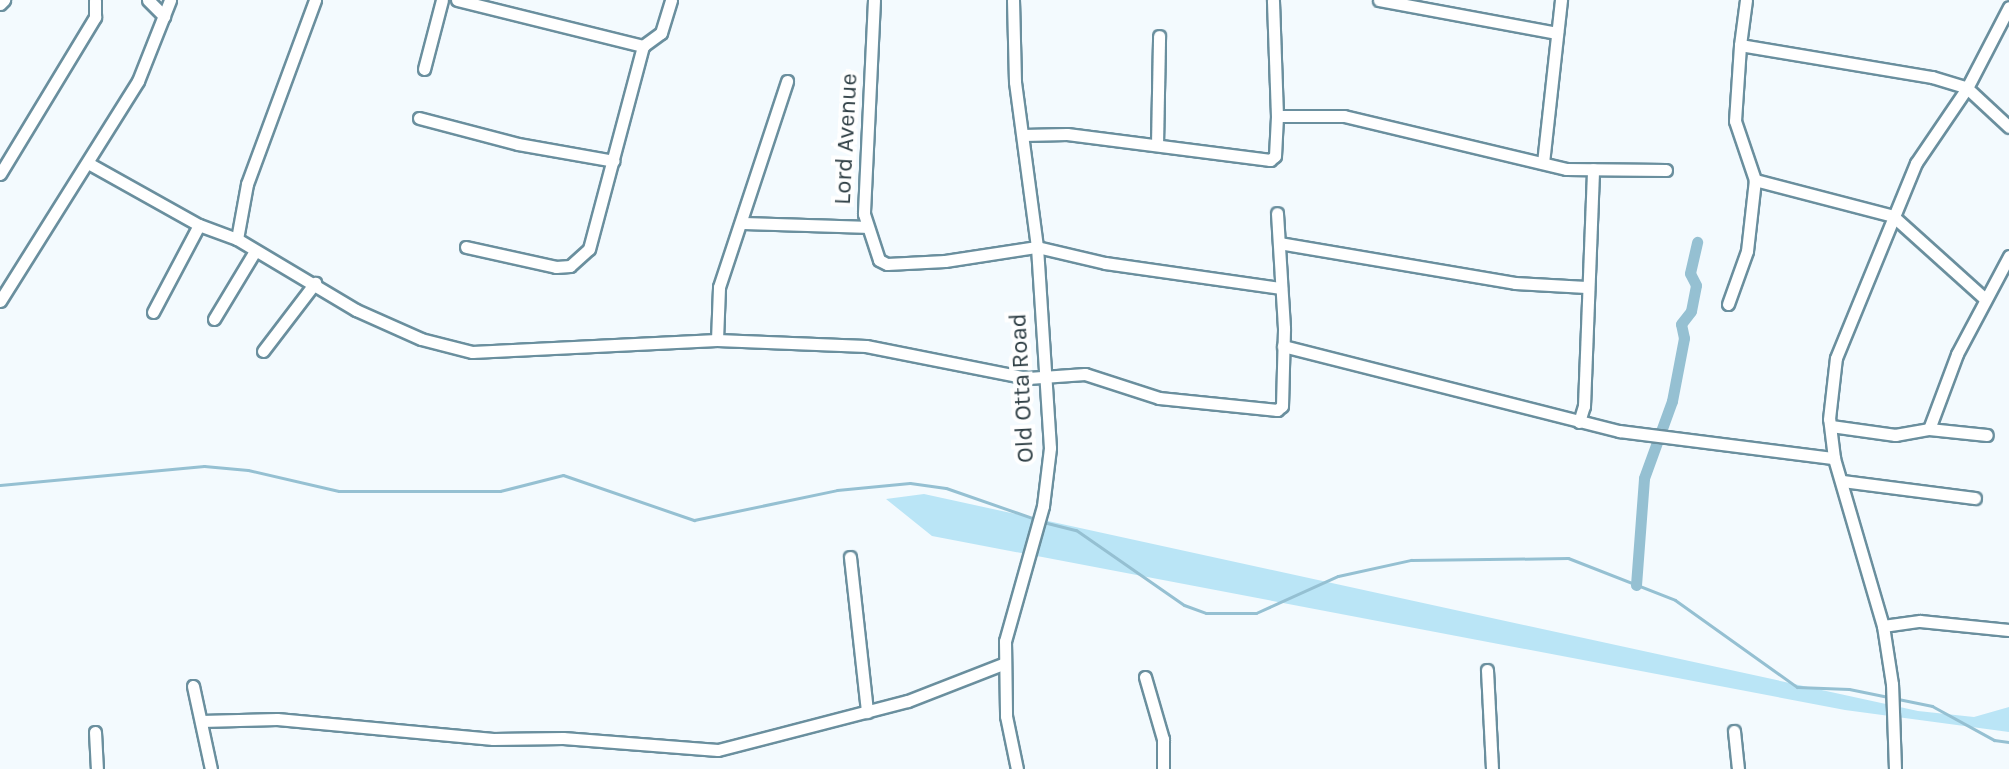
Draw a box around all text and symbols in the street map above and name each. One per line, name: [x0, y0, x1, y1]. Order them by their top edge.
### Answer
street label: Lord Avenue: [828, 72, 864, 206]
street label: Old Otta Road: [1004, 312, 1040, 464]

